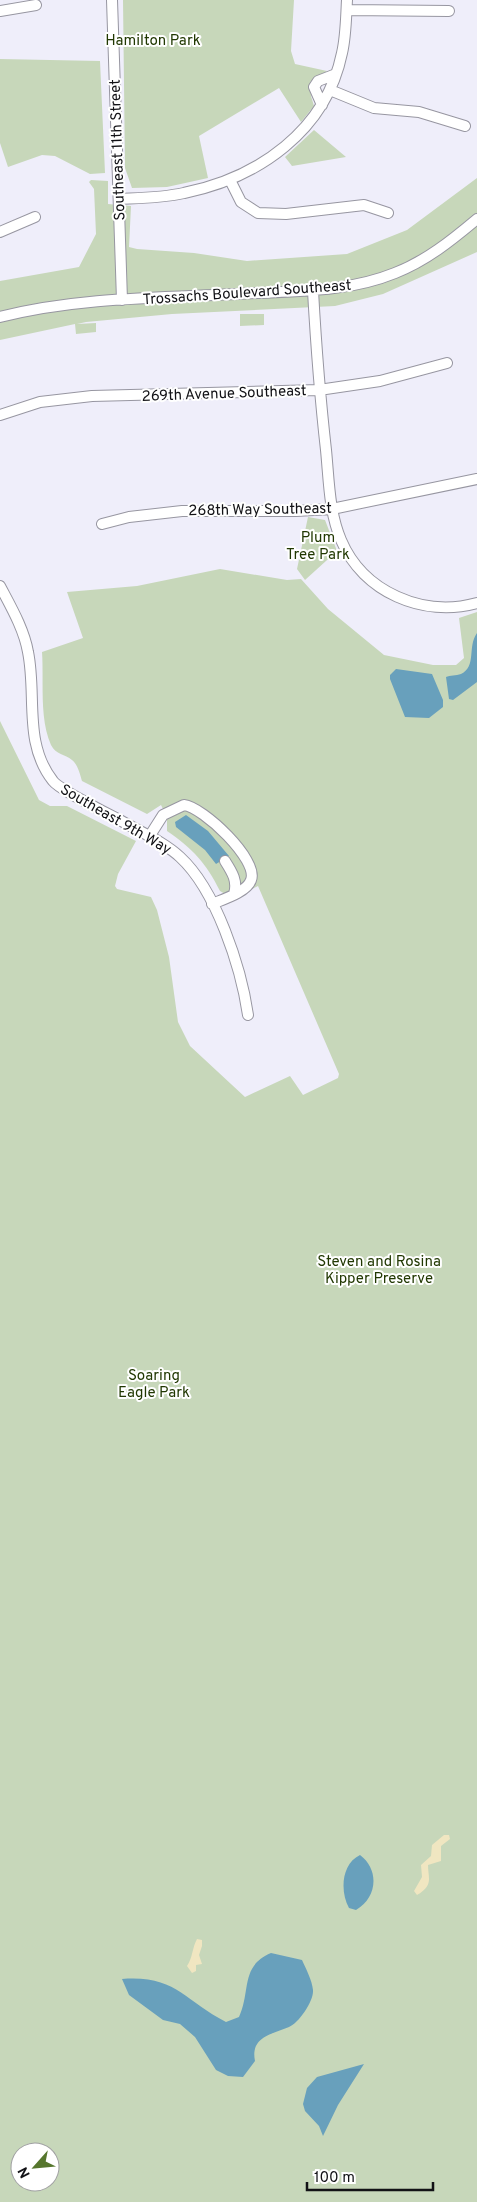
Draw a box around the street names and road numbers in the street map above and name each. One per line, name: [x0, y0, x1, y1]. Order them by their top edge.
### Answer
street label: Southeast 11th Street: [107, 79, 130, 221]
street label: Trossachs Boulevard Southeast: [142, 277, 352, 310]
street label: 269th Avenue Southeast: [141, 382, 307, 407]
street label: 268th Way Southeast: [188, 500, 332, 521]
street label: Southeast 9th Way: [56, 781, 174, 860]

